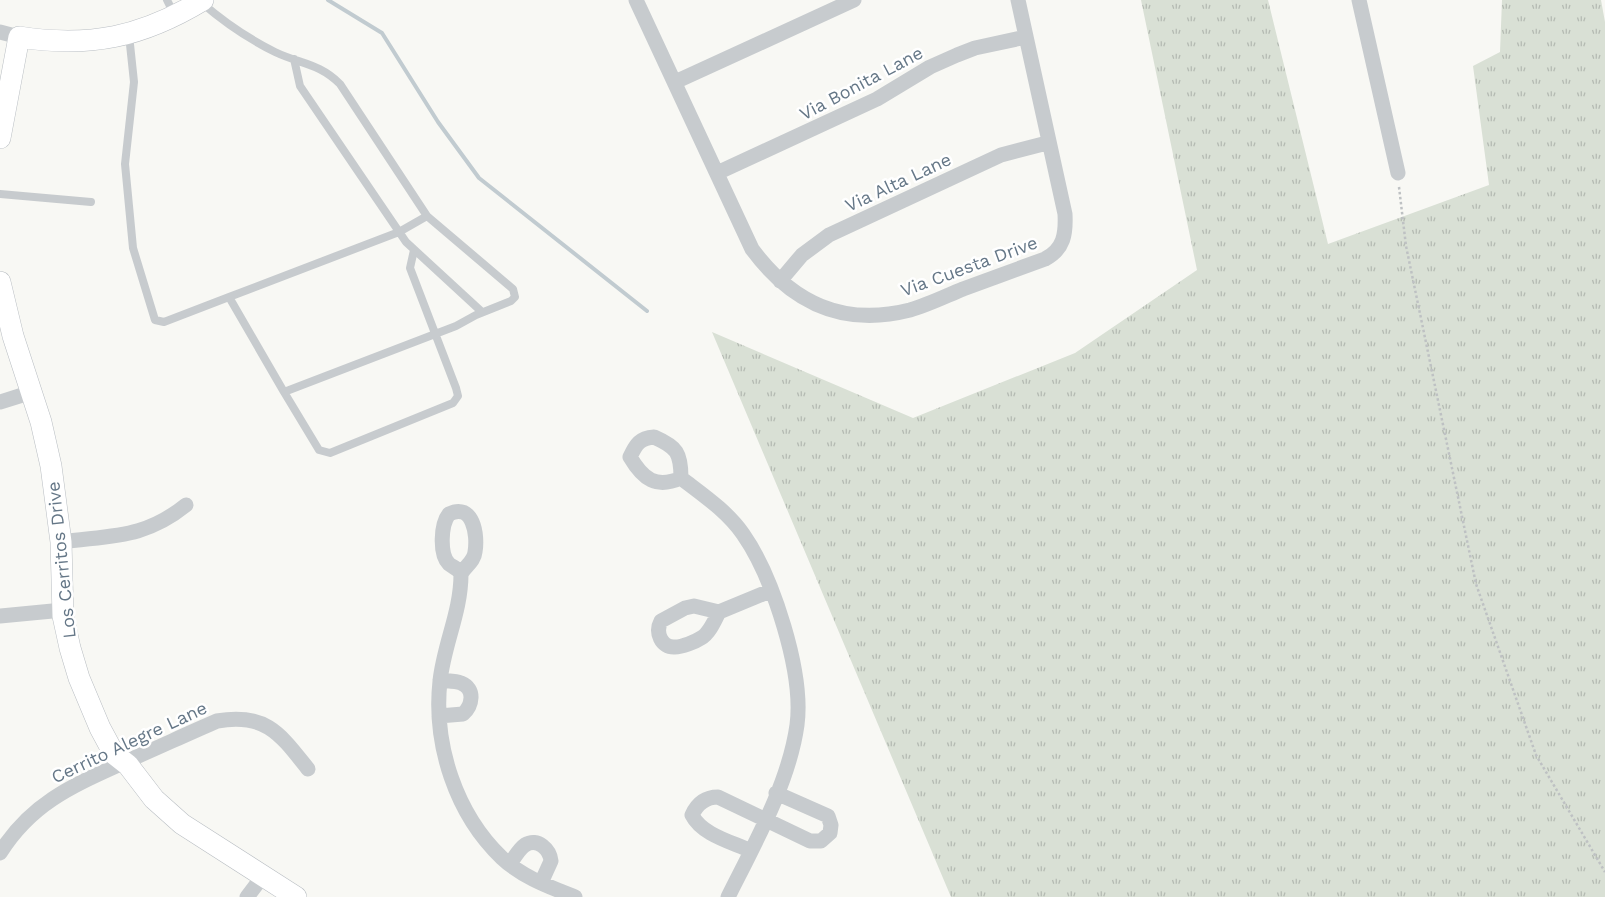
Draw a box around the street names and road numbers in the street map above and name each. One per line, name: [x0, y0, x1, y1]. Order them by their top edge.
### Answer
street label: Via Bonita Lane: [796, 42, 926, 124]
street label: Via Alta Lane: [842, 148, 954, 216]
street label: Via Cuesta Drive: [898, 232, 1040, 300]
street label: Los Cerritos Drive: [42, 480, 80, 640]
street label: Cerrito Alegre Lane: [48, 697, 210, 787]

